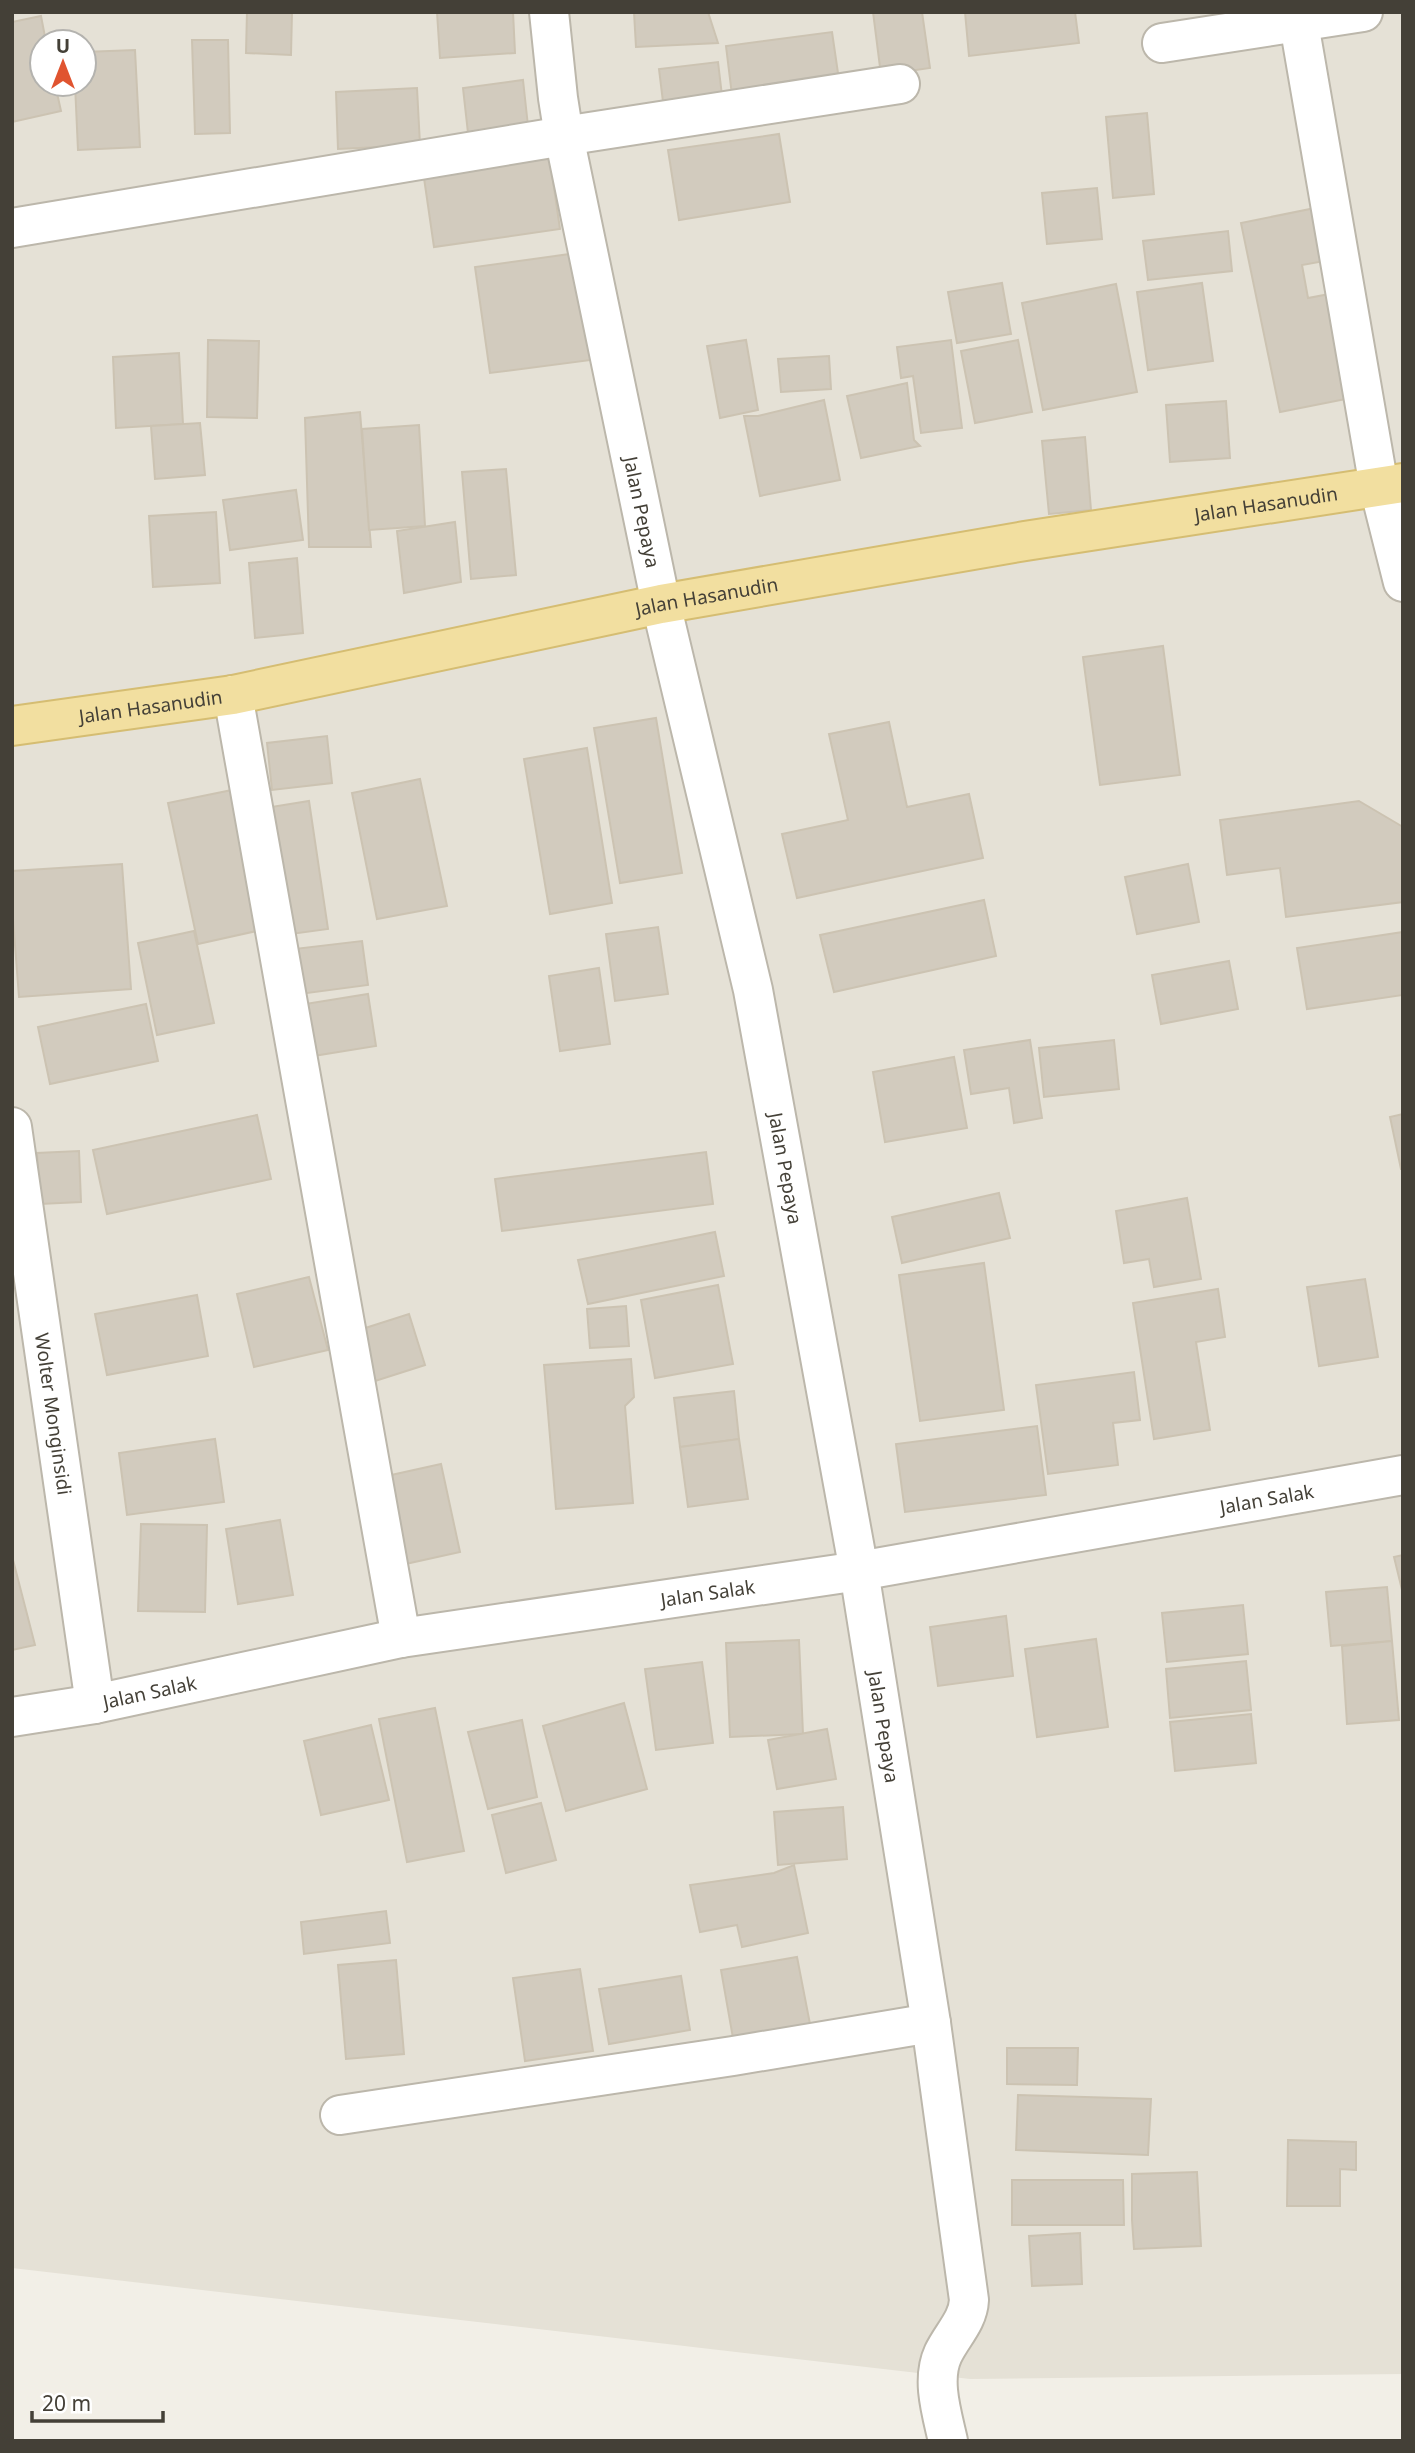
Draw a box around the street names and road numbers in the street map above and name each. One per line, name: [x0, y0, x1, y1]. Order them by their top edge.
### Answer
street label: Jalan Pepaya: [617, 452, 666, 570]
street label: Jalan Hasanudin: [1191, 480, 1339, 528]
street label: Jalan Hasanudin: [631, 571, 780, 623]
street label: Jalan Hasanudin: [75, 684, 224, 730]
street label: Jalan Pepaya: [762, 1108, 808, 1226]
street label: Wolter Monginsidi: [29, 1331, 78, 1497]
street label: Jalan Salak: [1216, 1478, 1316, 1520]
street label: Jalan Salak: [657, 1573, 757, 1613]
street label: Jalan Pepaya: [862, 1667, 906, 1785]
street label: Jalan Salak: [99, 1669, 199, 1715]

